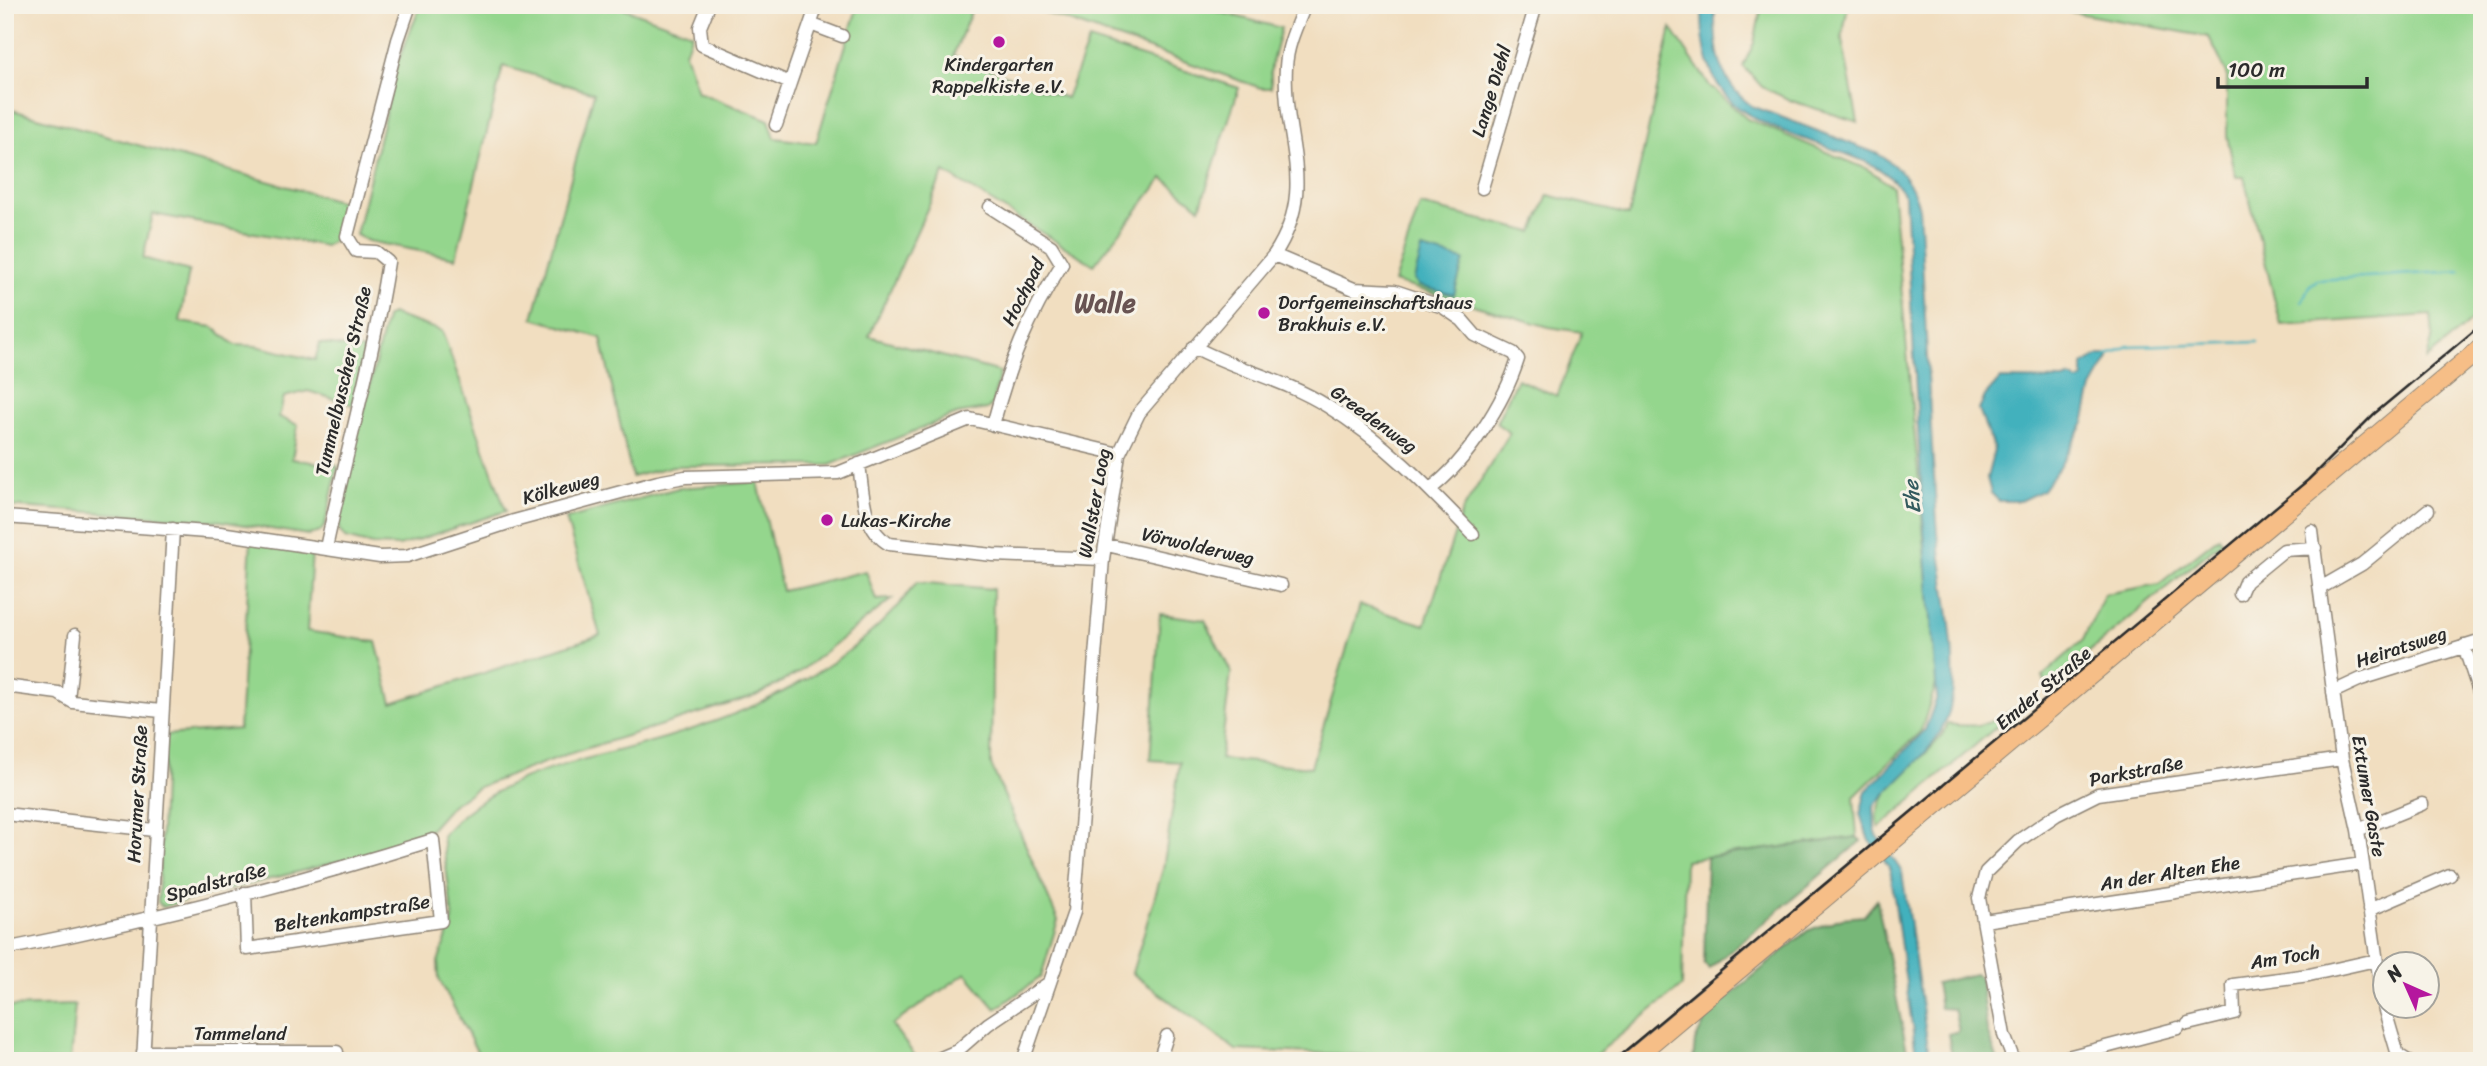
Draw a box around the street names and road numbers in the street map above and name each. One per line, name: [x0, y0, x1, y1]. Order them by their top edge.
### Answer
street label: Lange Diehl: [1461, 40, 1521, 141]
street label: Hochpad: [992, 251, 1055, 332]
street label: Tummelbuscher Straße: [305, 283, 381, 479]
street label: Greedenweg: [1323, 376, 1425, 462]
street label: Wallster Loog: [1068, 445, 1120, 561]
street label: Kölkeweg: [519, 462, 604, 514]
street label: Vörwolderweg: [1138, 517, 1258, 575]
street label: Heiratsweg: [2351, 617, 2451, 677]
street label: Emder Straße: [1987, 638, 2099, 738]
street label: Horumer Straße: [117, 724, 157, 864]
street label: Extumer Gaste: [2342, 732, 2396, 860]
street label: Parkstraße: [2086, 746, 2186, 796]
street label: An der Alten Ehe: [2097, 846, 2242, 900]
street label: Spaalstraße: [162, 853, 270, 911]
street label: Beltenkampstraße: [272, 884, 432, 942]
street label: Am Toch: [2247, 935, 2322, 979]
street label: Tammeland: [194, 1017, 287, 1050]

